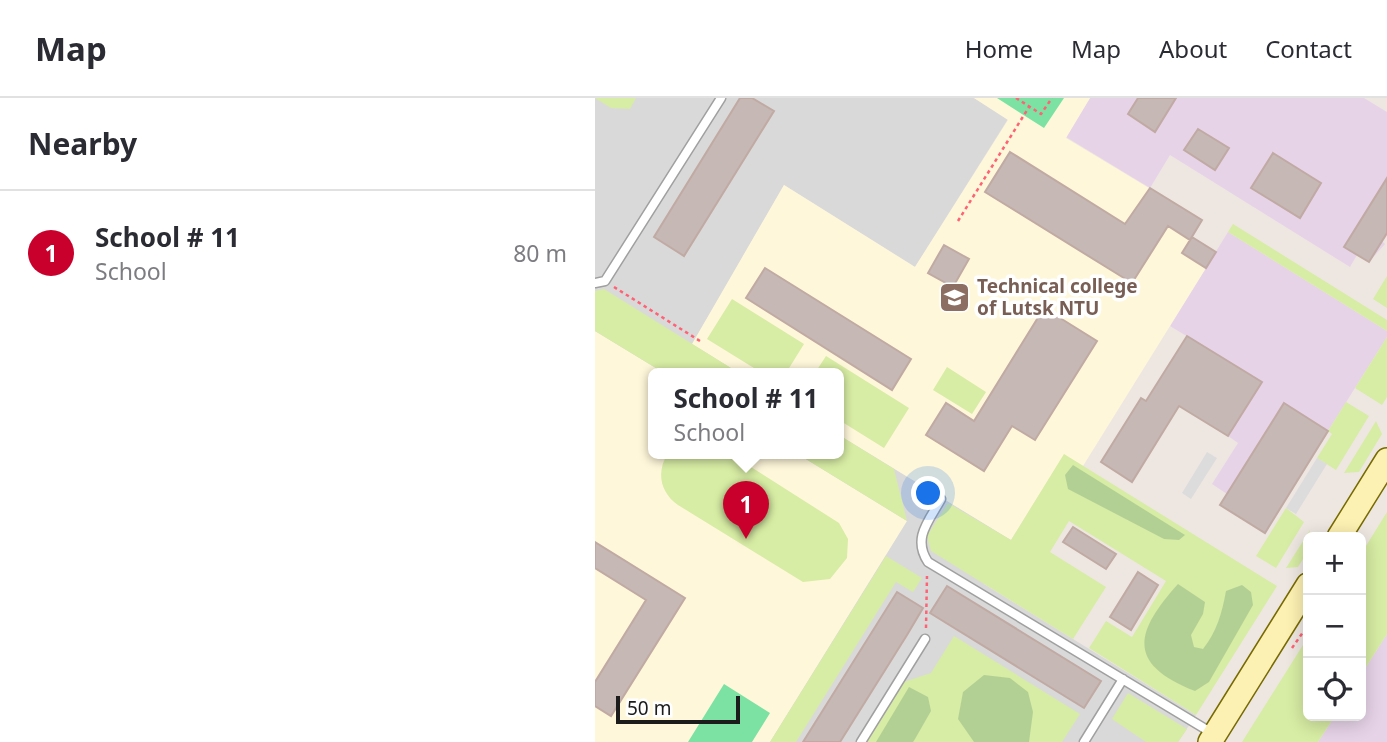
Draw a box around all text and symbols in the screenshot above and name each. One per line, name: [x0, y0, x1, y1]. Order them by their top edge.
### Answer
text: Map: [35, 26, 107, 71]
text: Home: [965, 32, 1033, 65]
text: Map: [1071, 32, 1121, 65]
text: About: [1159, 32, 1227, 65]
text: Contact: [1265, 32, 1352, 65]
text: Nearby: [28, 123, 137, 164]
text: School # 11: [95, 219, 240, 255]
text: 1: [44, 237, 58, 269]
text: 80 m: [513, 237, 567, 269]
text: School: [95, 255, 167, 287]
place label: Technical college of Lutsk NTU: [977, 273, 1138, 321]
school or university icon: Technical college of Lutsk NTU: [937, 280, 971, 314]
popup: [648, 368, 844, 459]
text: School # 11: [674, 380, 818, 416]
text: School: [674, 416, 745, 448]
your location: [911, 476, 945, 510]
pin: 1: [723, 481, 769, 539]
map controls: [1303, 532, 1366, 721]
button: +: [1303, 532, 1366, 595]
button: −: [1303, 595, 1366, 658]
button: locate: [1303, 658, 1366, 721]
scale bar: [616, 693, 740, 725]
text: 50 m: [627, 695, 671, 721]

